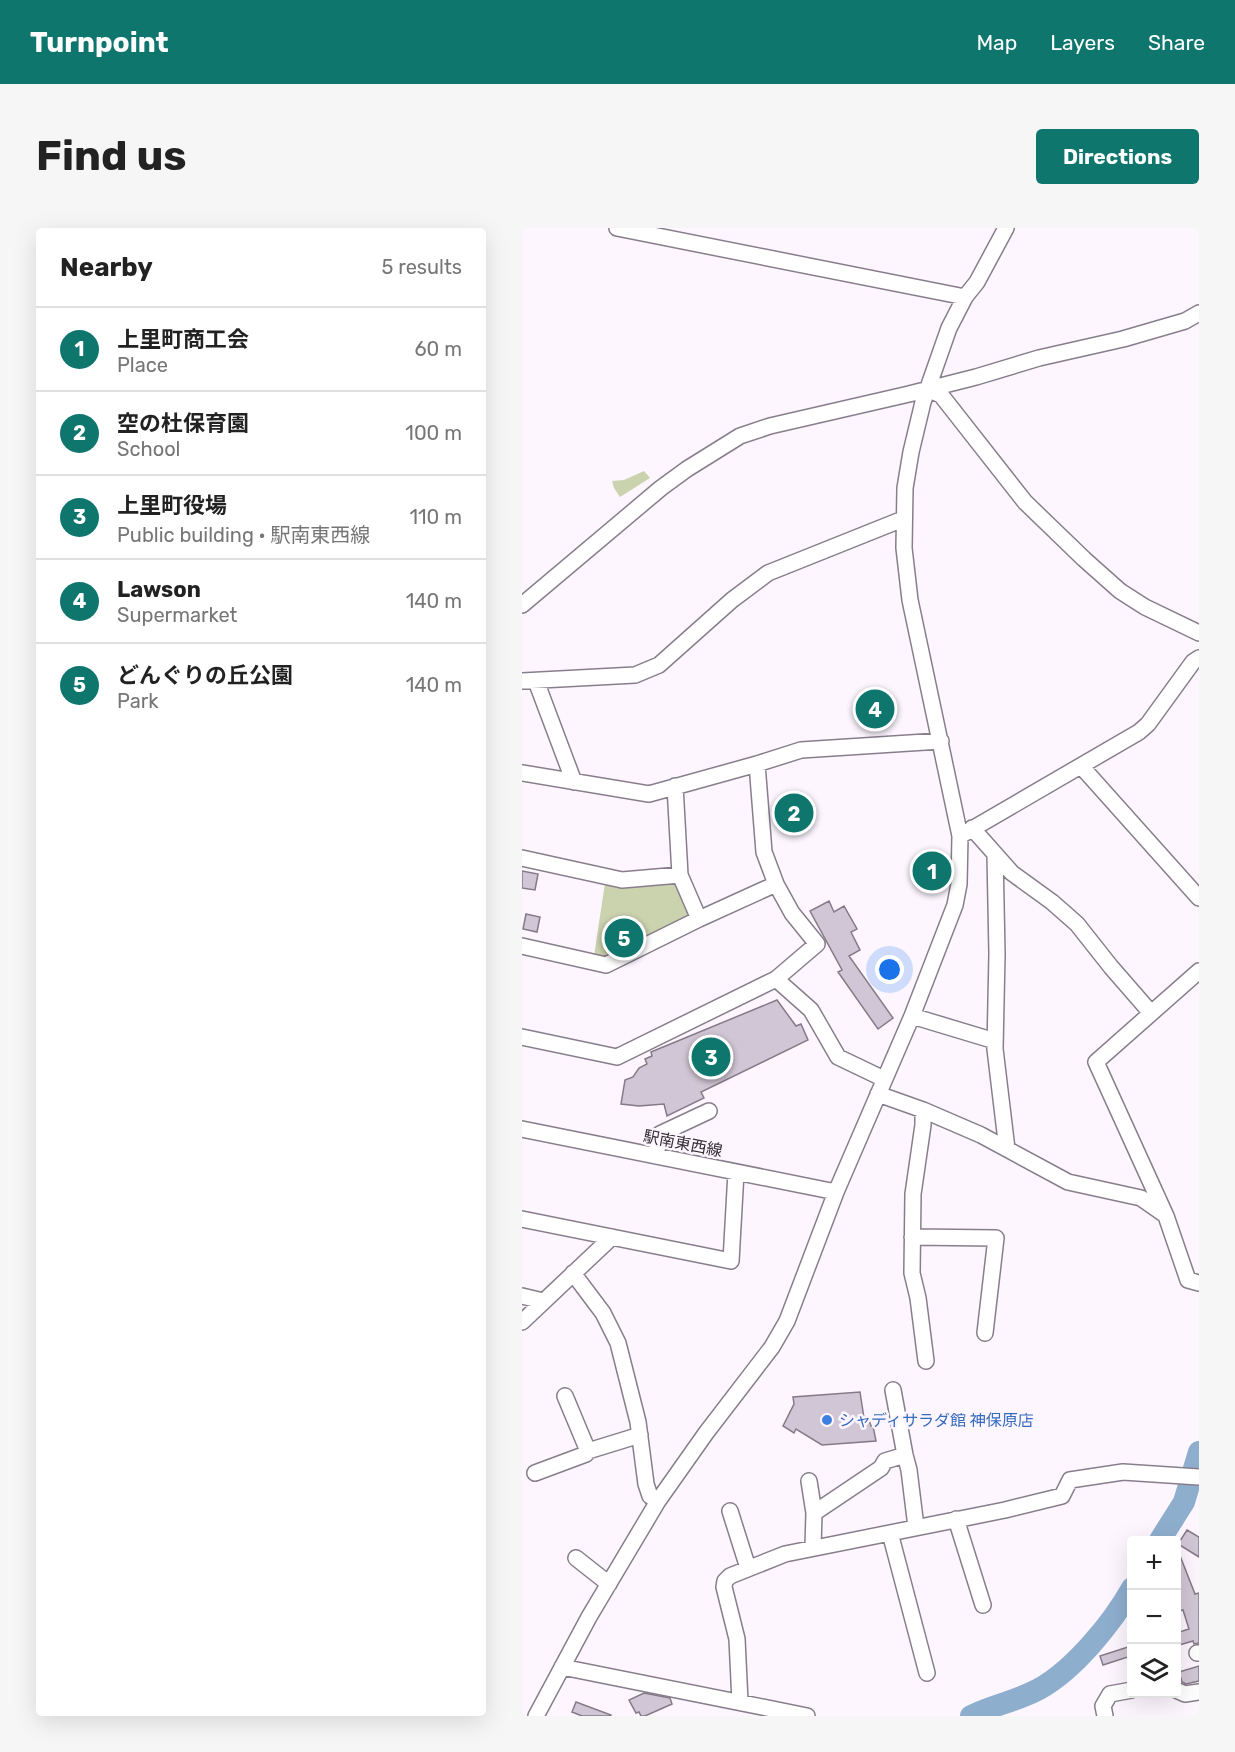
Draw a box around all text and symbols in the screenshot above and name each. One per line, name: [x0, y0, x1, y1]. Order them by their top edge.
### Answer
text: Turnpoint: [30, 26, 169, 59]
text: Map: [976, 30, 1017, 55]
text: Layers: [1050, 30, 1115, 55]
text: Share: [1148, 30, 1205, 55]
button: Directions: [1036, 129, 1199, 184]
text: Find us: [36, 131, 187, 181]
text: Nearby: [60, 252, 153, 283]
text: 5 results: [381, 255, 462, 279]
text: 上里町商工会: [117, 326, 249, 353]
text: 1: [75, 337, 84, 361]
text: 60 m: [415, 337, 462, 361]
text: Place: [117, 353, 168, 377]
text: 空の杜保育園: [117, 410, 249, 437]
text: 2: [73, 421, 86, 445]
text: 100 m: [405, 421, 462, 445]
text: School: [117, 437, 180, 461]
text: 上里町役場: [117, 492, 227, 519]
text: 3: [73, 505, 86, 529]
text: 110 m: [410, 505, 462, 529]
text: Public building · 駅南東西線: [117, 523, 370, 547]
text: Lawson: [117, 576, 201, 603]
text: 4: [73, 589, 86, 613]
text: 140 m: [406, 589, 462, 613]
text: Supermarket: [117, 603, 237, 627]
text: どんぐりの丘公園: [117, 662, 293, 689]
text: 5: [73, 673, 86, 697]
text: 140 m: [406, 673, 462, 697]
pin: 4: [856, 686, 894, 732]
text: Park: [117, 689, 159, 713]
pin: 2: [774, 790, 814, 836]
pin: 1: [912, 848, 952, 894]
pin: 5: [604, 916, 644, 960]
your location: [875, 955, 904, 984]
pin: 3: [692, 1034, 730, 1080]
street label: 駅南東西線: [642, 1127, 724, 1160]
place label: シャディサラダ館 神保原店: [839, 1411, 1034, 1430]
marker: シャディサラダ館 神保原店: [820, 1413, 834, 1427]
map controls: [1127, 1536, 1181, 1698]
button: +: [1127, 1536, 1181, 1590]
button: −: [1127, 1590, 1181, 1644]
button: layers: [1127, 1644, 1181, 1698]

